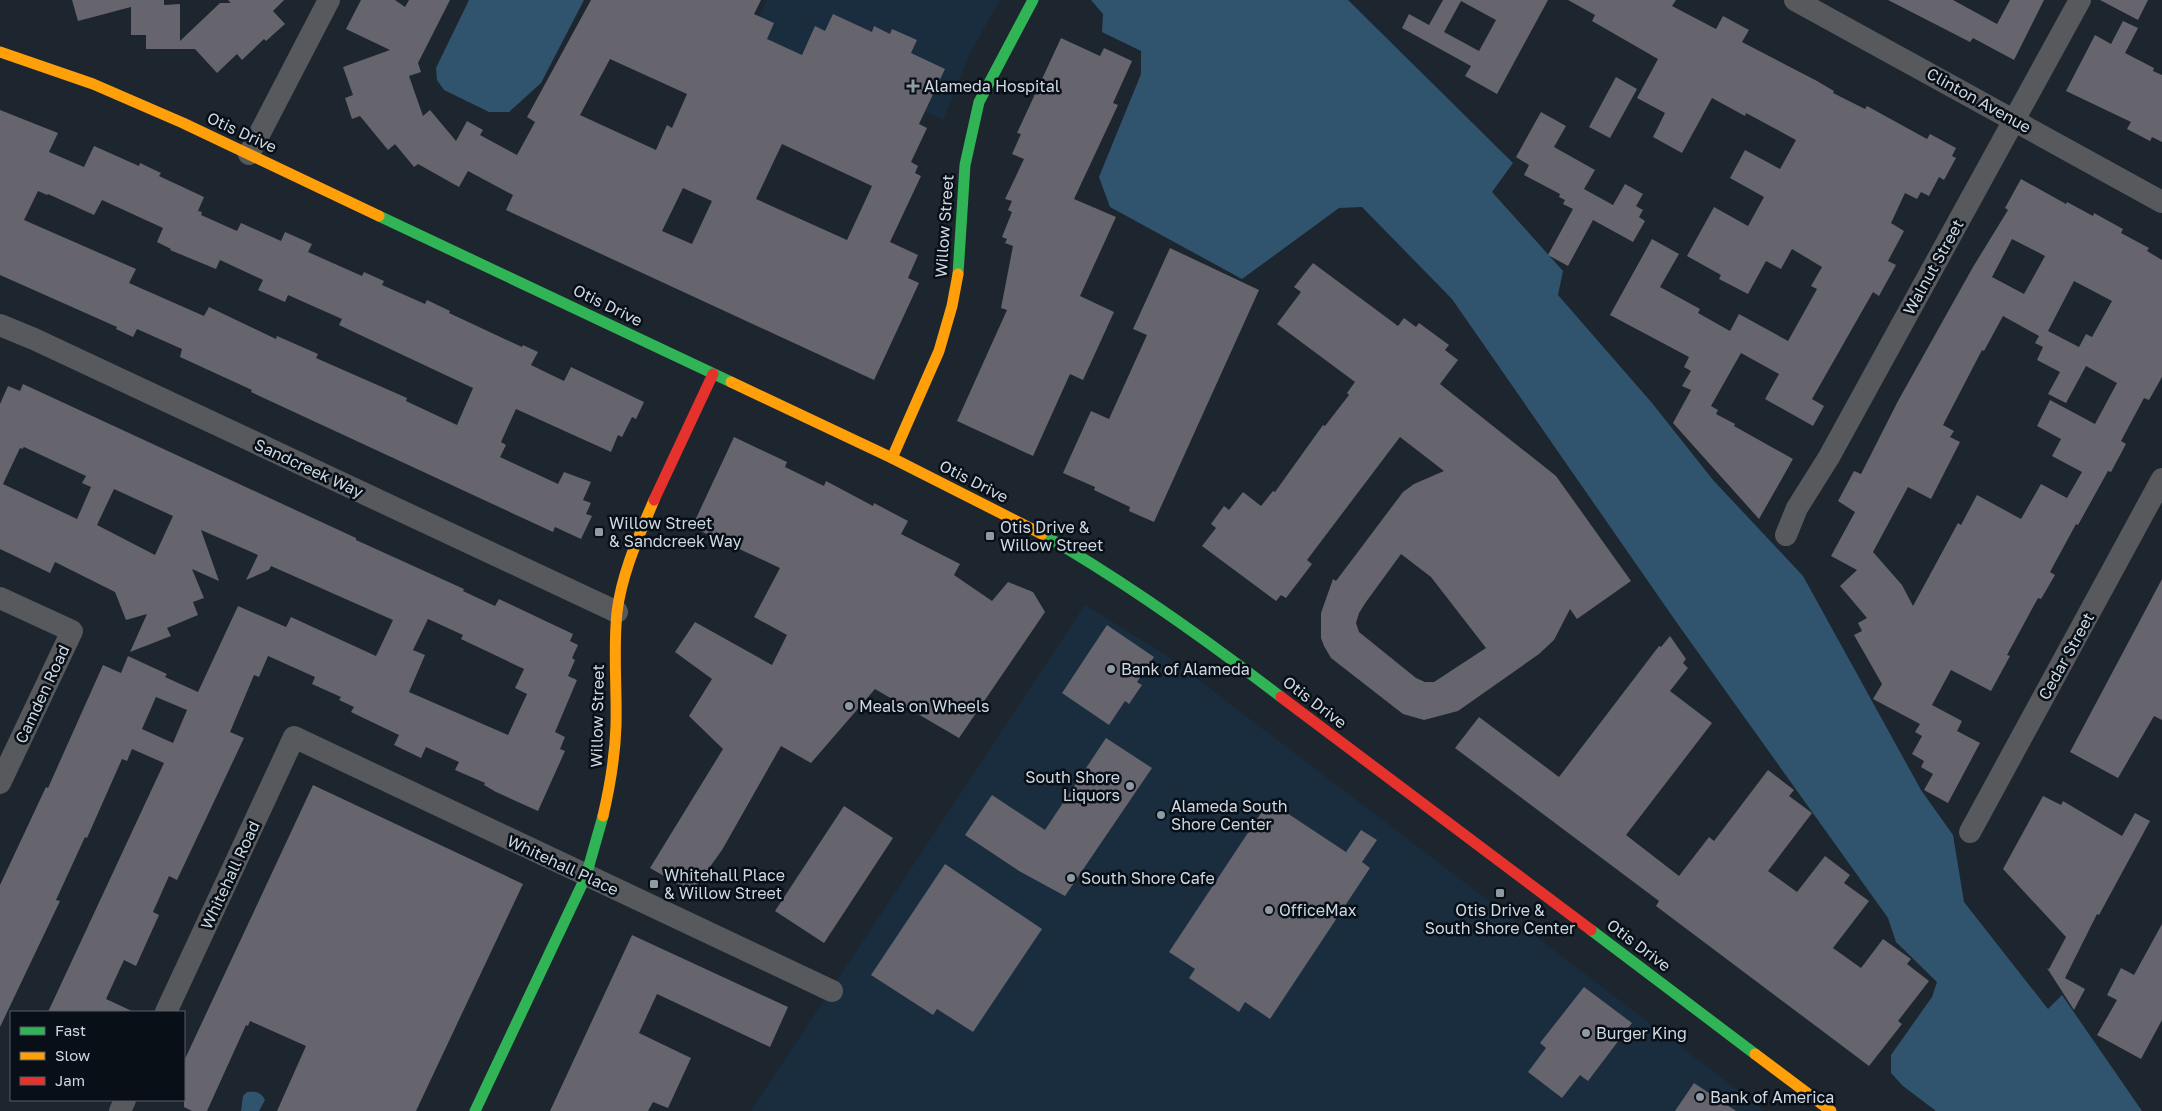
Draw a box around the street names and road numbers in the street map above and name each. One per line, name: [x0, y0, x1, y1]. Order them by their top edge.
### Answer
street label: Clinton Avenue: [1923, 63, 2035, 137]
street label: Otis Drive: [204, 107, 280, 157]
street label: Willow Street: [930, 174, 958, 278]
street label: Walnut Street: [1899, 216, 1967, 318]
street label: Otis Drive: [570, 280, 646, 330]
street label: Sandcreek Way: [251, 434, 367, 502]
street label: Otis Drive: [936, 455, 1012, 507]
street label: Cedar Street: [2034, 609, 2098, 703]
street label: Camden Road: [10, 642, 74, 746]
street label: Willow Street: [586, 664, 608, 768]
street label: Otis Drive: [1279, 672, 1351, 732]
street label: Whitehall Road: [196, 818, 264, 932]
street label: Whitehall Place: [504, 830, 622, 900]
street label: Otis Drive: [1603, 915, 1675, 975]

